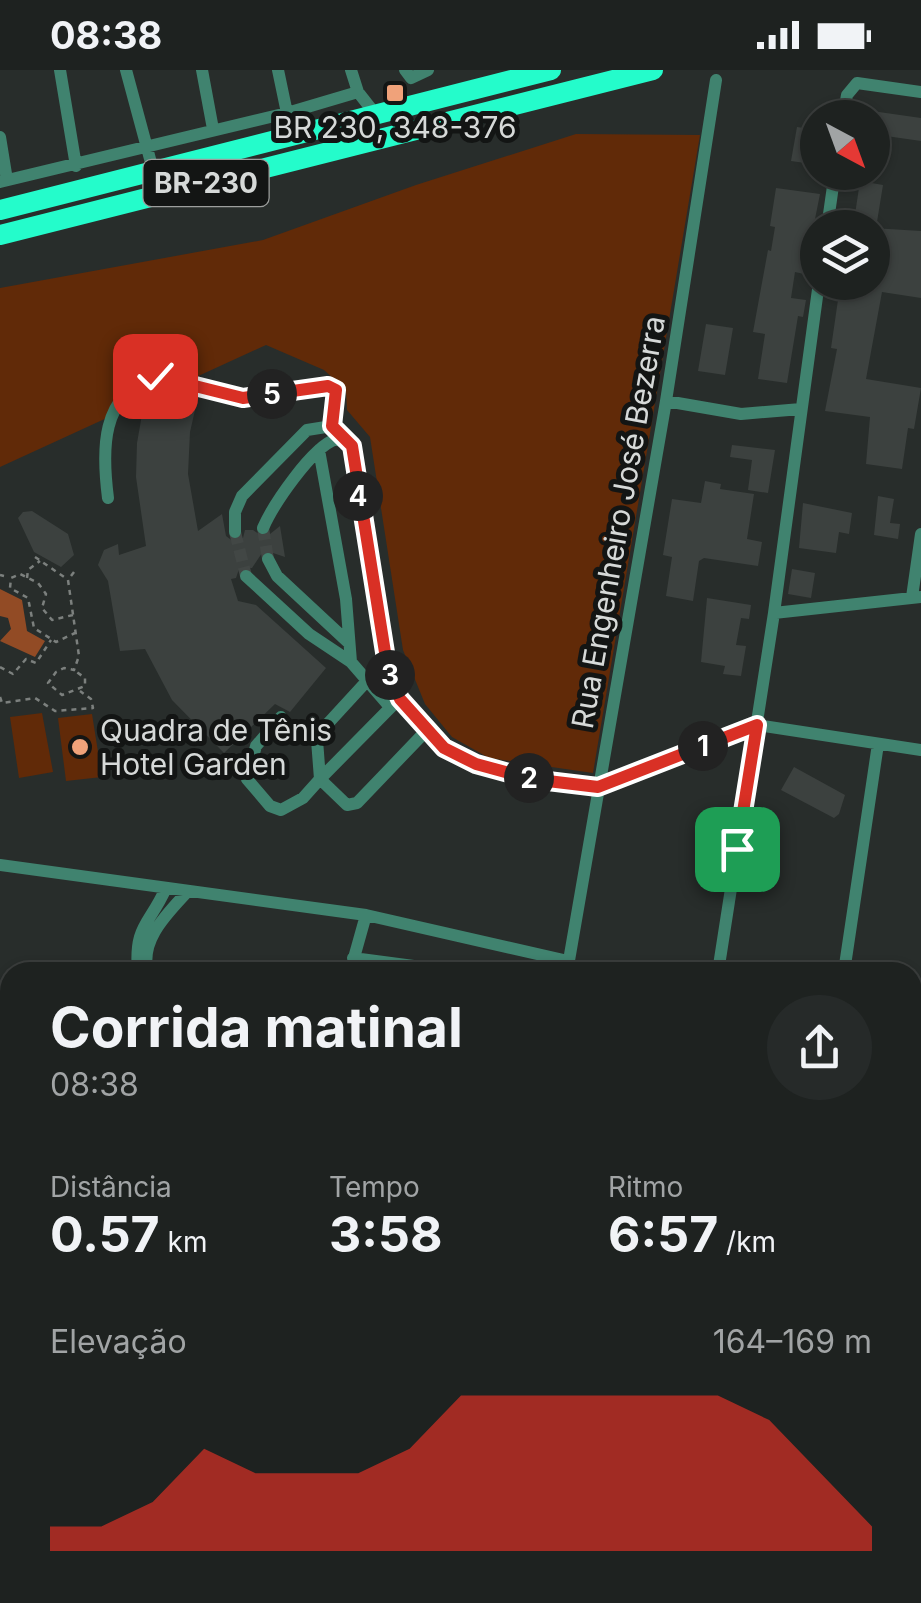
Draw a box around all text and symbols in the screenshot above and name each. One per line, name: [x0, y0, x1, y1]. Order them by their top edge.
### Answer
text: 08:38: [50, 12, 162, 58]
marker: BR 230, 348-376: [384, 82, 406, 104]
north arrow: [800, 100, 890, 190]
map controls: [800, 100, 890, 300]
place label: BR 230, 348-376: [273, 109, 517, 145]
road number: BR-230: [144, 160, 268, 206]
button: layers: [800, 210, 890, 300]
street label: Rua Engenheiro José Bezerra: [564, 313, 672, 731]
pin: [113, 334, 198, 419]
icon: check: [128, 349, 183, 404]
pin: 5: [247, 369, 297, 419]
text: 5: [263, 377, 281, 411]
pin: 4: [333, 471, 383, 521]
text: 4: [349, 479, 367, 513]
pin: 3: [365, 650, 415, 700]
text: 3: [381, 658, 399, 692]
place label: Quadra de Tênis Hotel Garden: [100, 712, 332, 782]
pin: 1: [678, 721, 728, 771]
text: 1: [697, 729, 709, 763]
marker: Quadra de Tênis Hotel Garden: [69, 736, 91, 758]
pin: 2: [504, 753, 554, 803]
text: 2: [520, 761, 538, 795]
pin: [695, 807, 780, 892]
icon: arrive: [710, 822, 765, 877]
text: Corrida matinal: [50, 994, 463, 1060]
button: share: [767, 995, 872, 1100]
text: 08:38: [50, 1065, 139, 1104]
text: Distância: [50, 1170, 172, 1204]
text: Tempo: [329, 1170, 420, 1204]
text: Ritmo: [608, 1170, 683, 1204]
text: 0.57: [50, 1204, 160, 1264]
text: 3:58: [329, 1204, 442, 1264]
text: 6:57: [608, 1204, 718, 1264]
text: km: [160, 1225, 207, 1259]
text: /km: [718, 1225, 776, 1259]
text: Elevação: [50, 1322, 187, 1361]
text: 164–169 m: [713, 1322, 872, 1361]

